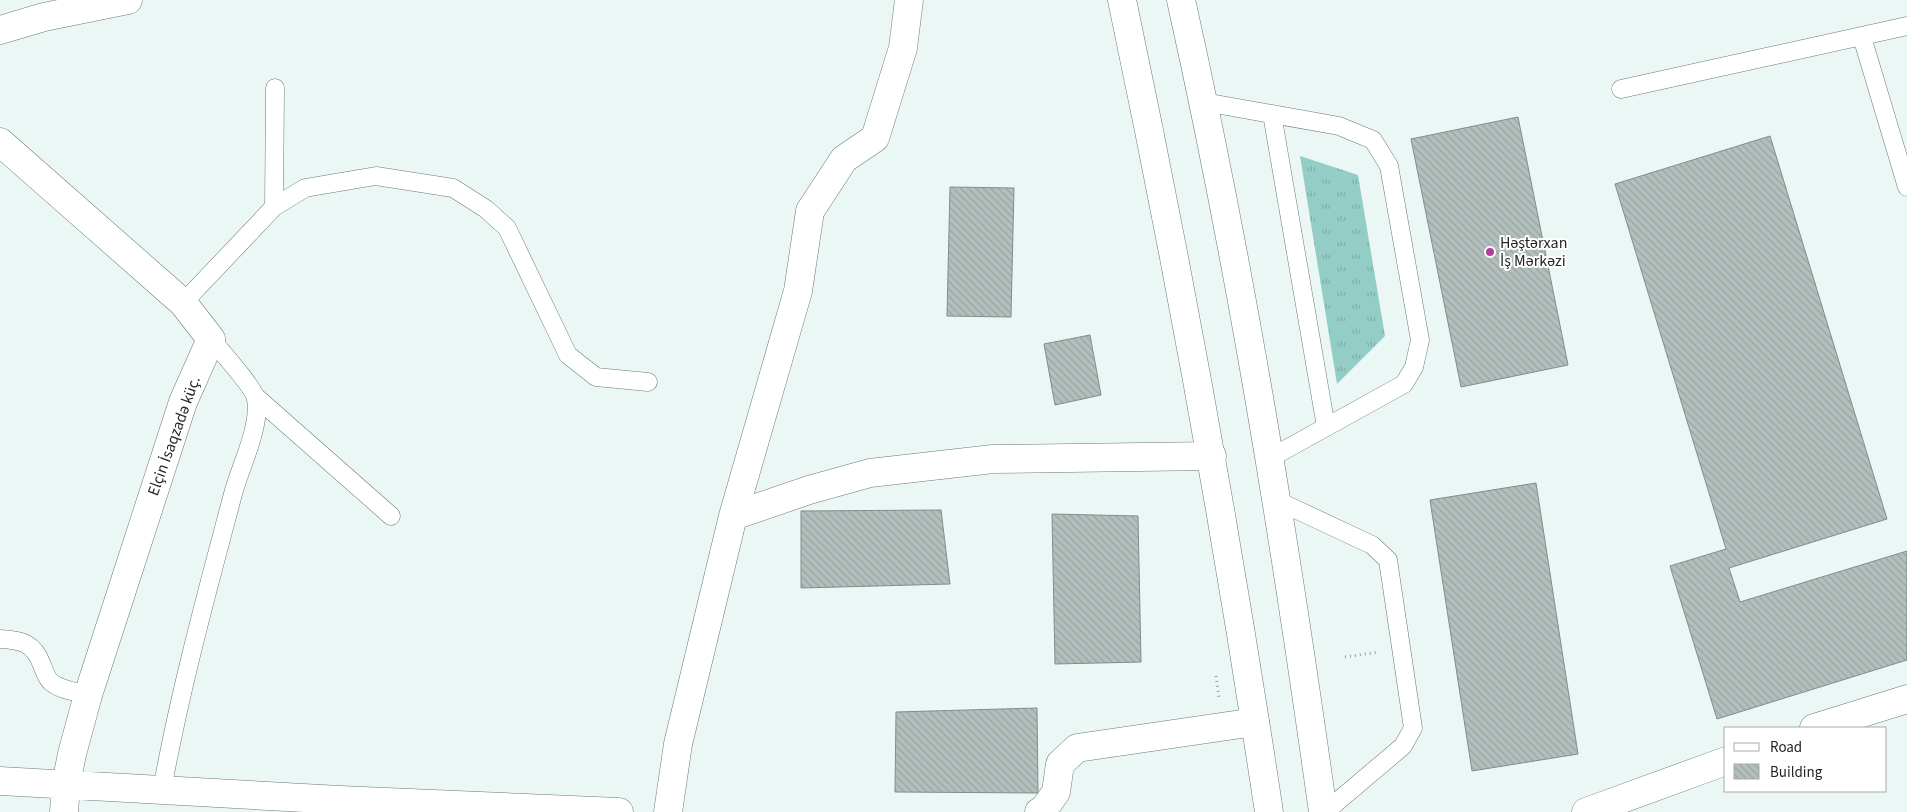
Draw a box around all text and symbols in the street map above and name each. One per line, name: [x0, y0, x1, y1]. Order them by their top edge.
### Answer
place label: Həştərxan İş Mərkəzi: [1500, 232, 1567, 272]
marker: Həştərxan İş Mərkəzi: [1484, 246, 1496, 258]
street label: Elçin İsaqzadə küç.: [142, 373, 206, 499]
legend: [1724, 727, 1887, 792]
text: Road: [1770, 737, 1802, 758]
text: Building: [1770, 762, 1823, 783]

